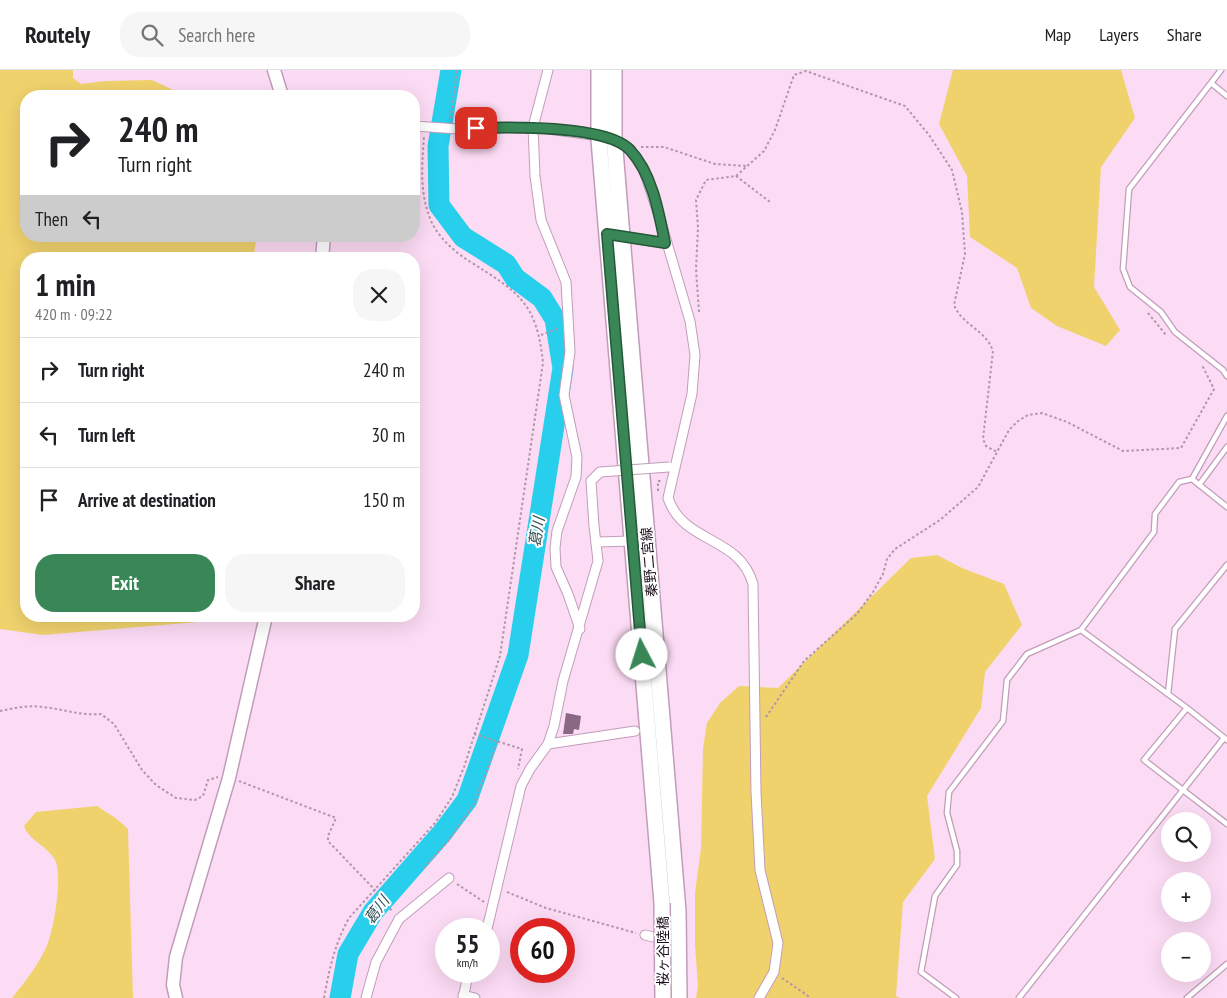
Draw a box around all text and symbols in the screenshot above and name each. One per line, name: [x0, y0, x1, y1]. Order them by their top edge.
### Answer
search box: [120, 12, 470, 57]
text: Routely: [25, 19, 90, 50]
icon: search: [138, 21, 166, 49]
text: Search here: [178, 23, 255, 47]
text: Map: [1045, 23, 1071, 46]
text: Layers: [1099, 23, 1139, 46]
text: Share: [1167, 23, 1202, 46]
text: 240 m: [118, 106, 199, 152]
pin: [455, 107, 497, 149]
icon: right: [35, 110, 100, 175]
icon: arrive: [462, 114, 490, 142]
text: Turn right: [118, 150, 192, 178]
icon: left: [78, 205, 106, 233]
text: Then: [35, 207, 68, 231]
text: 1 min: [35, 265, 96, 304]
button: close: [353, 269, 405, 321]
text: 420 m · 09:22: [35, 304, 113, 324]
icon: right: [35, 356, 63, 384]
text: Turn right: [78, 358, 144, 382]
text: 240 m: [363, 358, 405, 382]
icon: left: [35, 421, 63, 449]
text: Turn left: [78, 423, 135, 447]
text: 30 m: [372, 423, 405, 447]
icon: arrive: [35, 486, 63, 514]
text: Arrive at destination: [78, 488, 216, 512]
text: 150 m: [363, 488, 405, 512]
water label: 葛川: [525, 514, 549, 548]
street label: 秦野二宮線: [637, 526, 661, 598]
button: Exit: [35, 554, 215, 612]
button: Share: [225, 554, 405, 612]
position arrow: [615, 628, 667, 680]
map controls: [1161, 812, 1211, 982]
button: search: [1161, 812, 1211, 862]
button: +: [1161, 872, 1211, 922]
water label: 葛川: [360, 890, 394, 927]
street label: 桜ヶ谷陸橋: [654, 916, 672, 986]
speed limit sign: 60: [510, 918, 575, 983]
text: 55: [456, 928, 479, 960]
button: −: [1161, 932, 1211, 982]
text: km/h: [457, 955, 478, 970]

